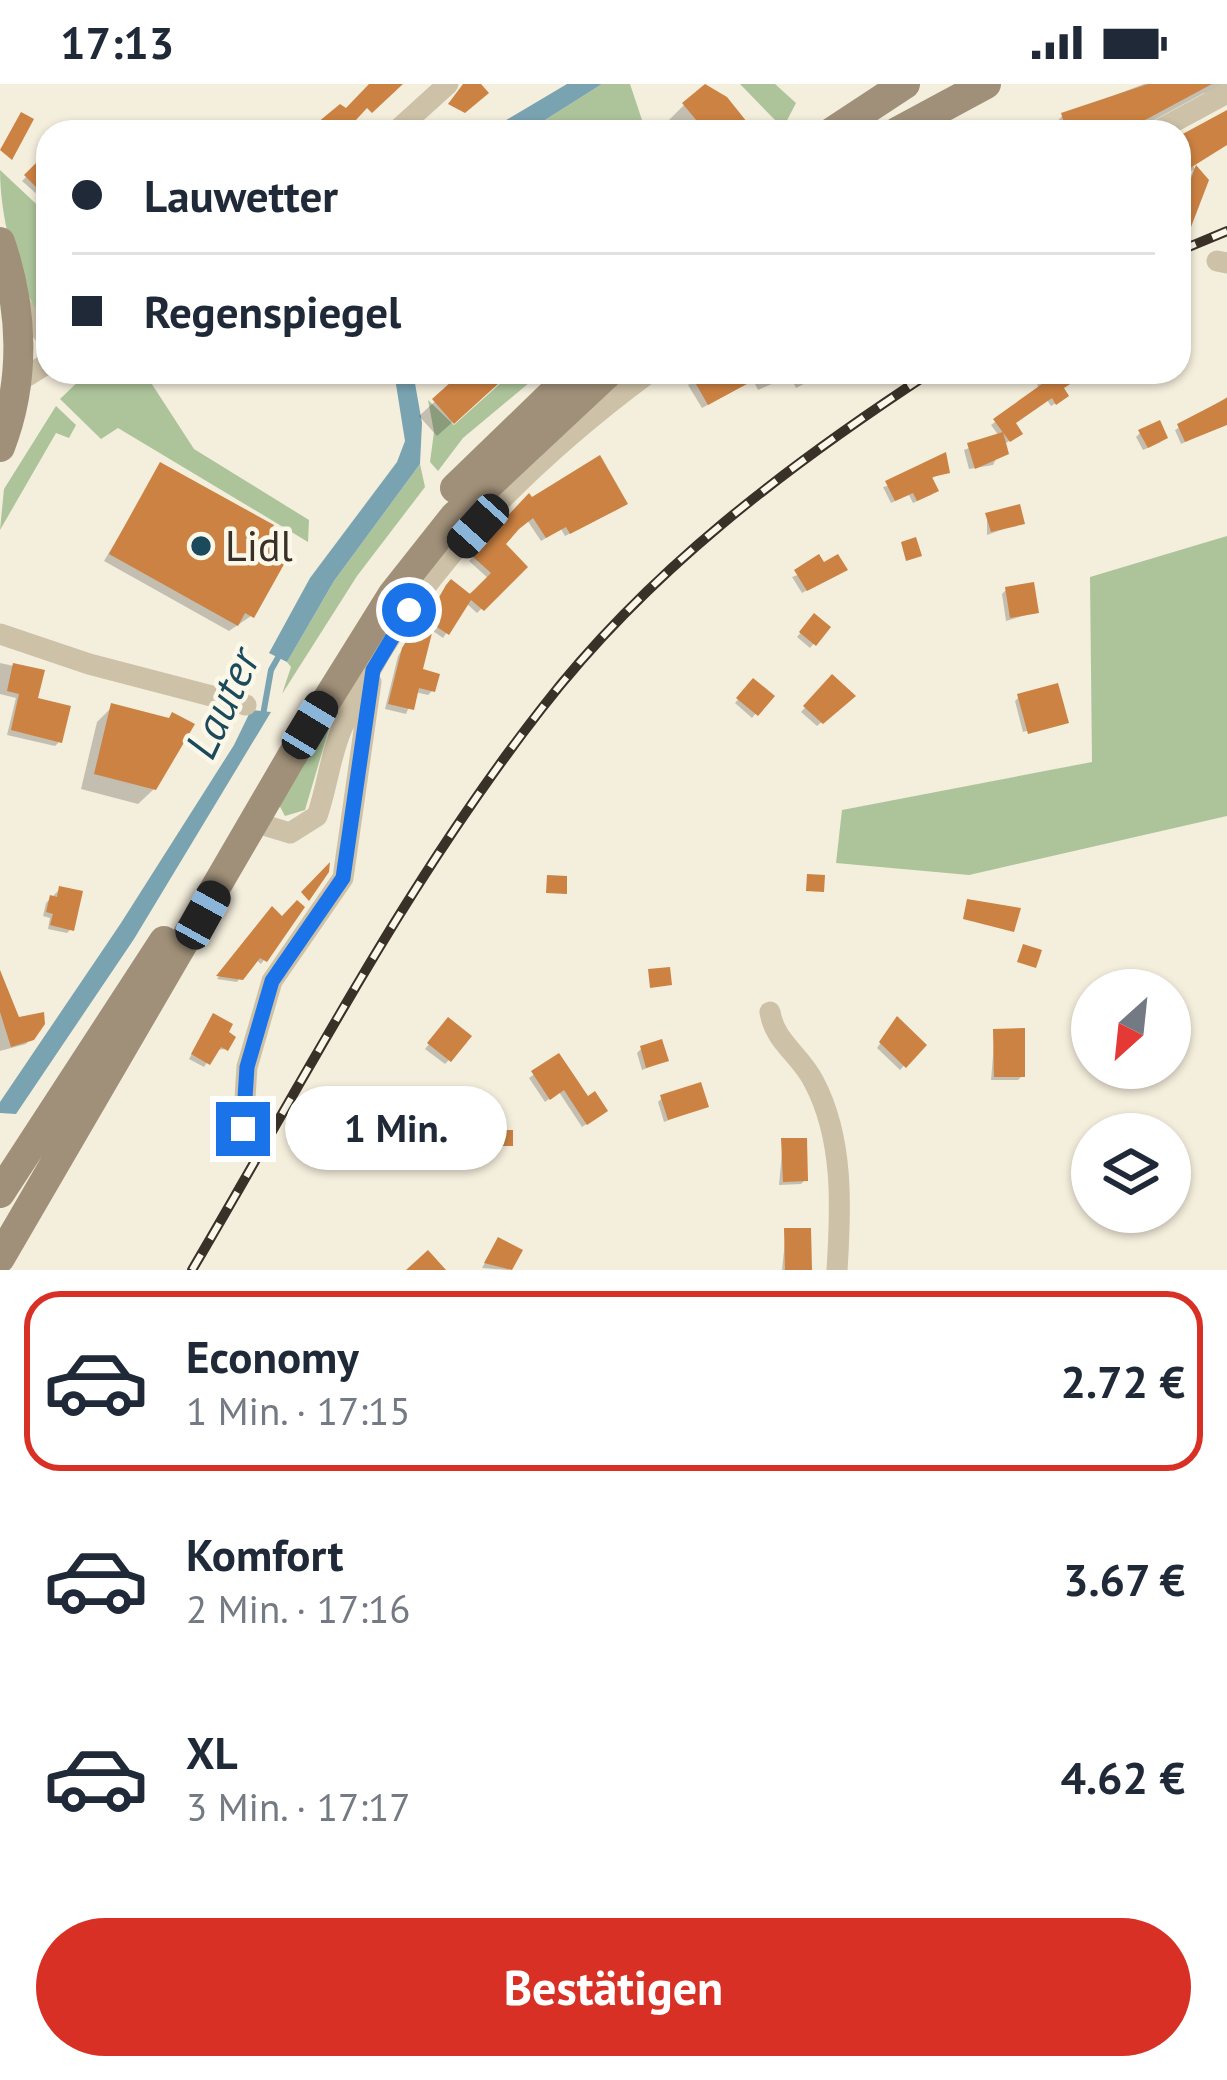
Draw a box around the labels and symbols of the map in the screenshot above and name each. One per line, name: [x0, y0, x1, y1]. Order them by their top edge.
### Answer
car: [441, 487, 515, 565]
place label: Lidl: [225, 518, 293, 573]
marker: Lidl: [188, 533, 214, 559]
route start: [382, 583, 436, 637]
water label: Lauter: [170, 635, 273, 767]
car: [276, 685, 344, 765]
car: [170, 875, 236, 955]
north arrow: [1071, 969, 1191, 1089]
callout: 1 Min.: [285, 1087, 507, 1171]
route end: [216, 1102, 270, 1156]

